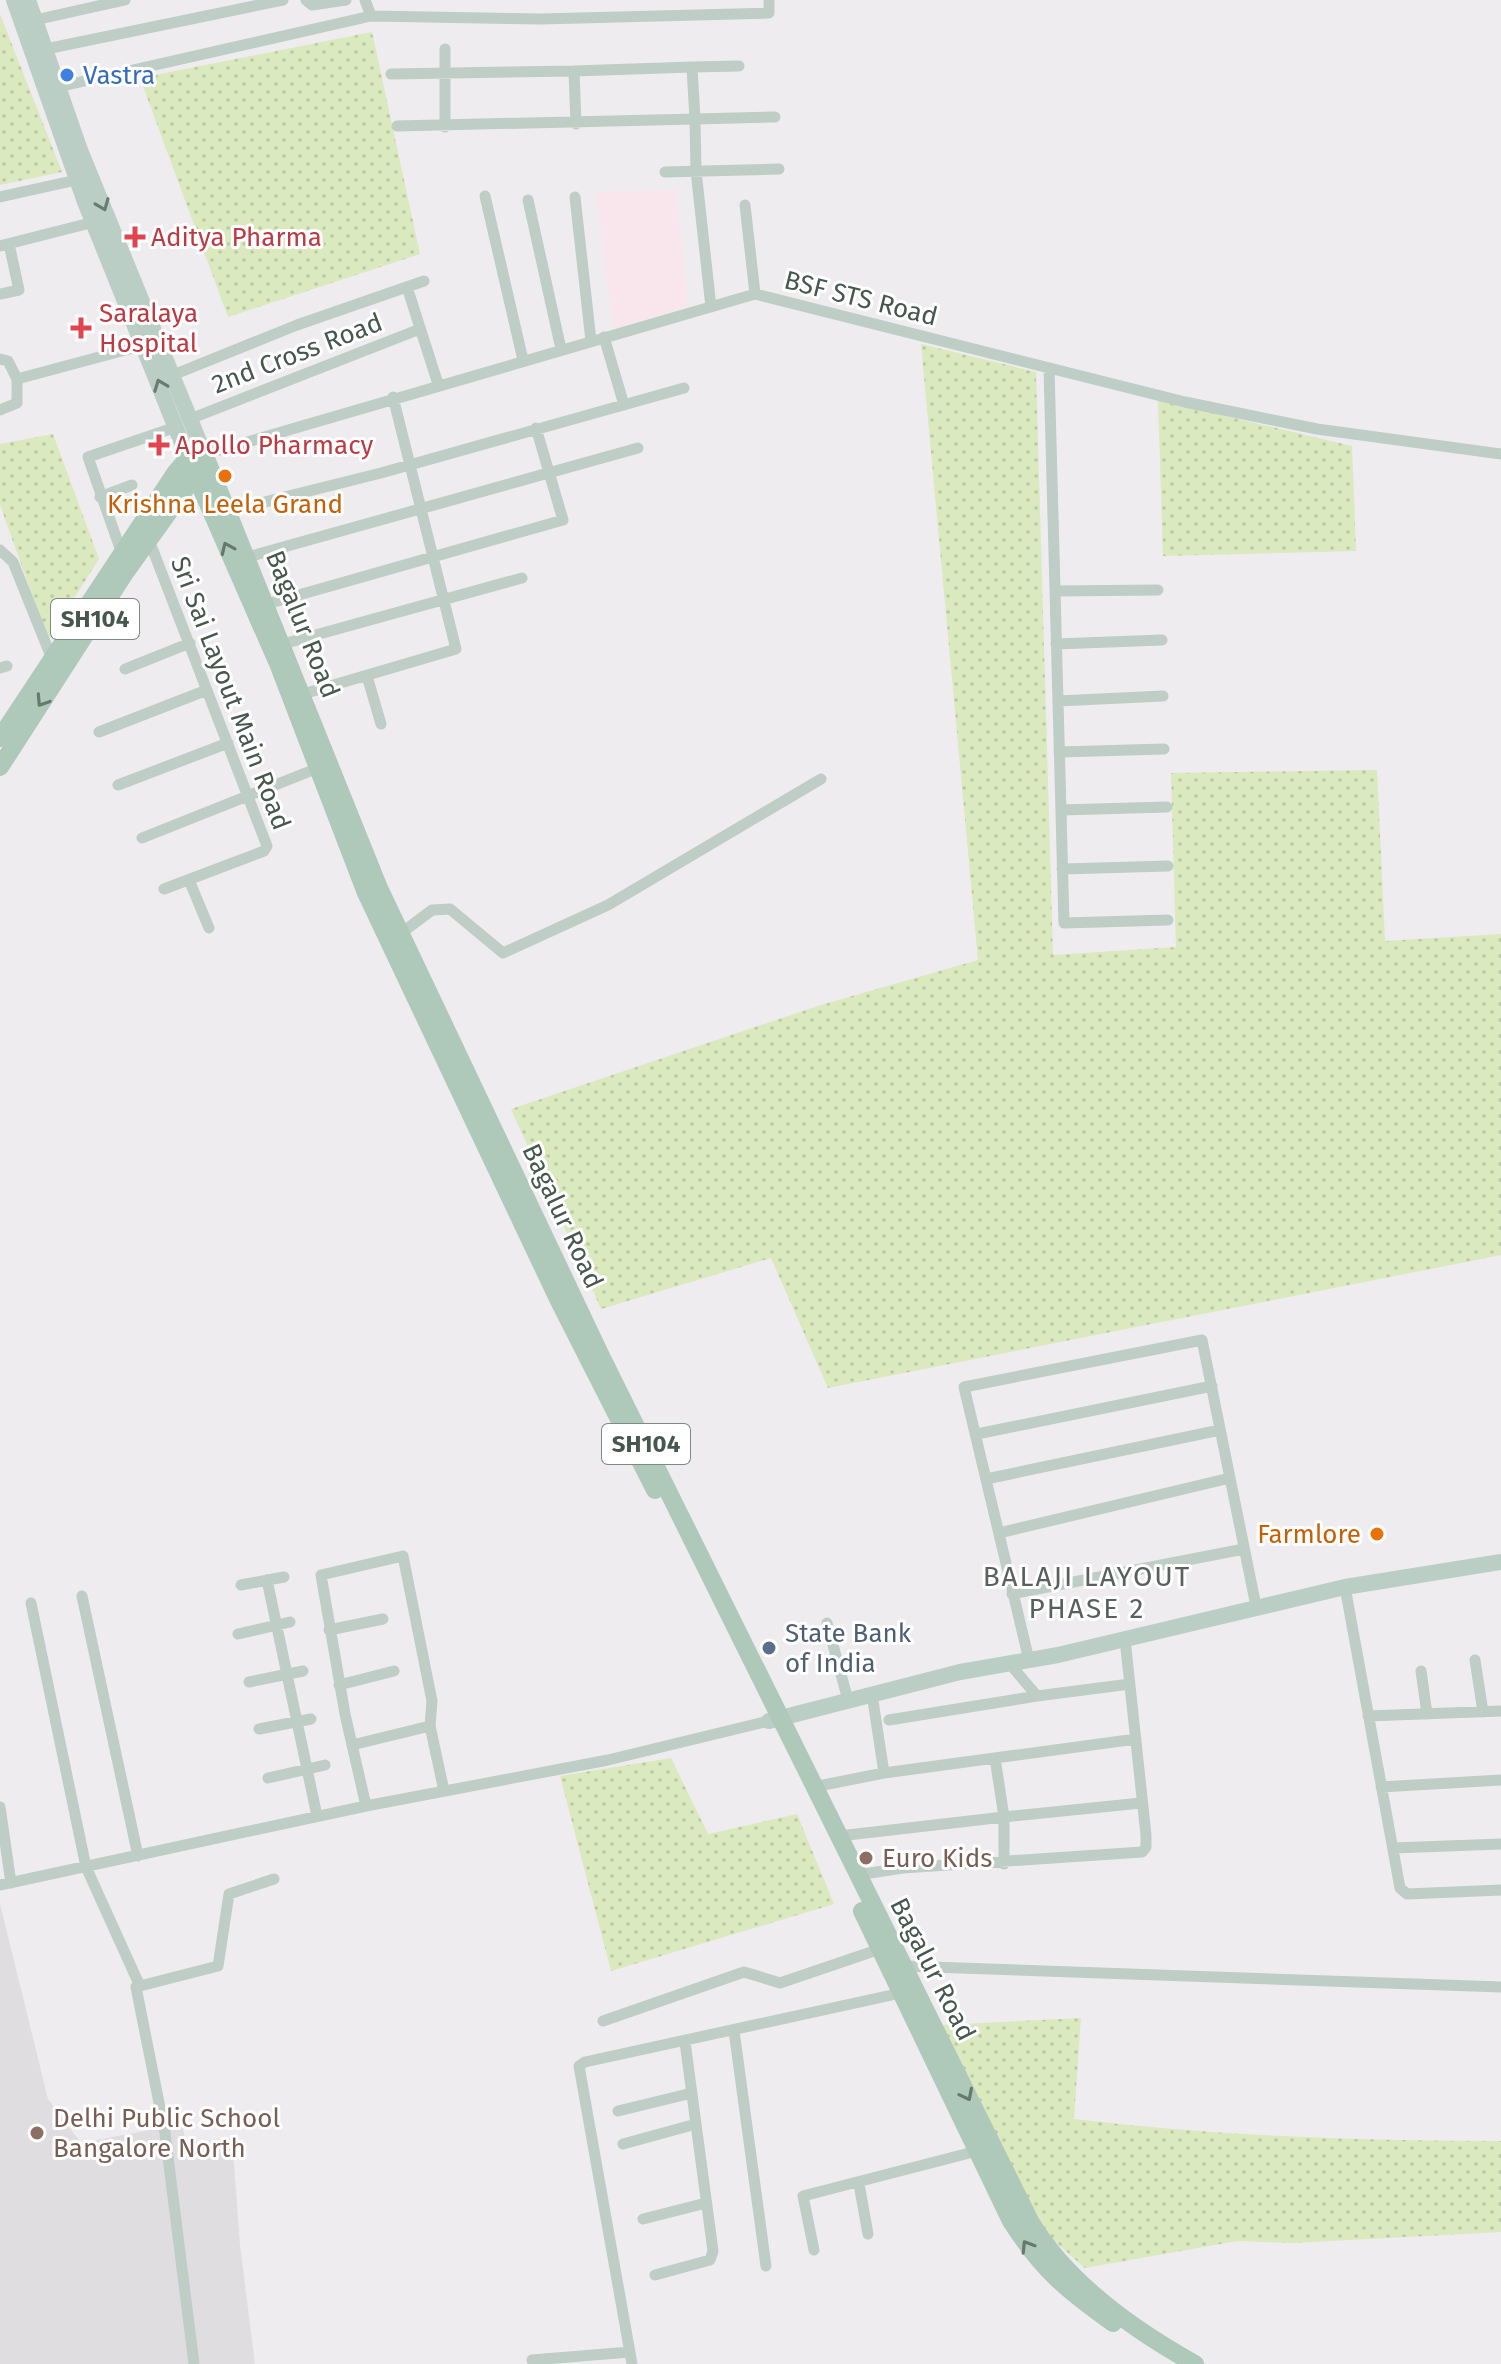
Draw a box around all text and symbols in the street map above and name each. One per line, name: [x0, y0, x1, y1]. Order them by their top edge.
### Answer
place label: Vastra: [83, 60, 155, 91]
marker: Vastra: [58, 66, 76, 84]
one-way arrow: [93, 197, 109, 211]
place label: Aditya Pharma: [151, 222, 322, 253]
marker: Aditya Pharma: [126, 228, 144, 246]
street label: BSF STS Road: [781, 264, 941, 332]
place label: Saralaya Hospital: [99, 298, 198, 359]
street label: 2nd Cross Road: [208, 307, 387, 400]
marker: Saralaya Hospital: [70, 317, 92, 339]
one-way arrow: [153, 379, 170, 393]
place label: Apollo Pharmacy: [175, 430, 374, 461]
marker: Apollo Pharmacy: [150, 436, 168, 454]
marker: Krishna Leela Grand: [216, 467, 234, 485]
place label: Krishna Leela Grand: [107, 489, 343, 520]
one-way arrow: [221, 542, 237, 556]
street label: Bagalur Road: [259, 546, 346, 702]
street label: Sri Sai Layout Main Road: [164, 552, 297, 834]
road number: SH104: [51, 599, 139, 639]
one-way arrow: [37, 693, 52, 707]
street label: Bagalur Road: [515, 1139, 610, 1294]
road number: SH104: [602, 1424, 690, 1464]
place label: Farmlore: [1257, 1519, 1361, 1550]
marker: Farmlore: [1368, 1525, 1386, 1543]
district label: BALAJI LAYOUT PHASE 2: [983, 1560, 1191, 1625]
place label: State Bank of India: [785, 1618, 912, 1679]
marker: State Bank of India: [760, 1639, 778, 1657]
place label: Euro Kids: [882, 1843, 992, 1874]
marker: Euro Kids: [857, 1849, 875, 1867]
street label: Bagalur Road: [883, 1893, 982, 2046]
one-way arrow: [957, 2086, 973, 2101]
place label: Delhi Public School Bangalore North: [53, 2103, 280, 2164]
marker: Delhi Public School Bangalore North: [28, 2124, 46, 2142]
one-way arrow: [1021, 2240, 1036, 2255]

